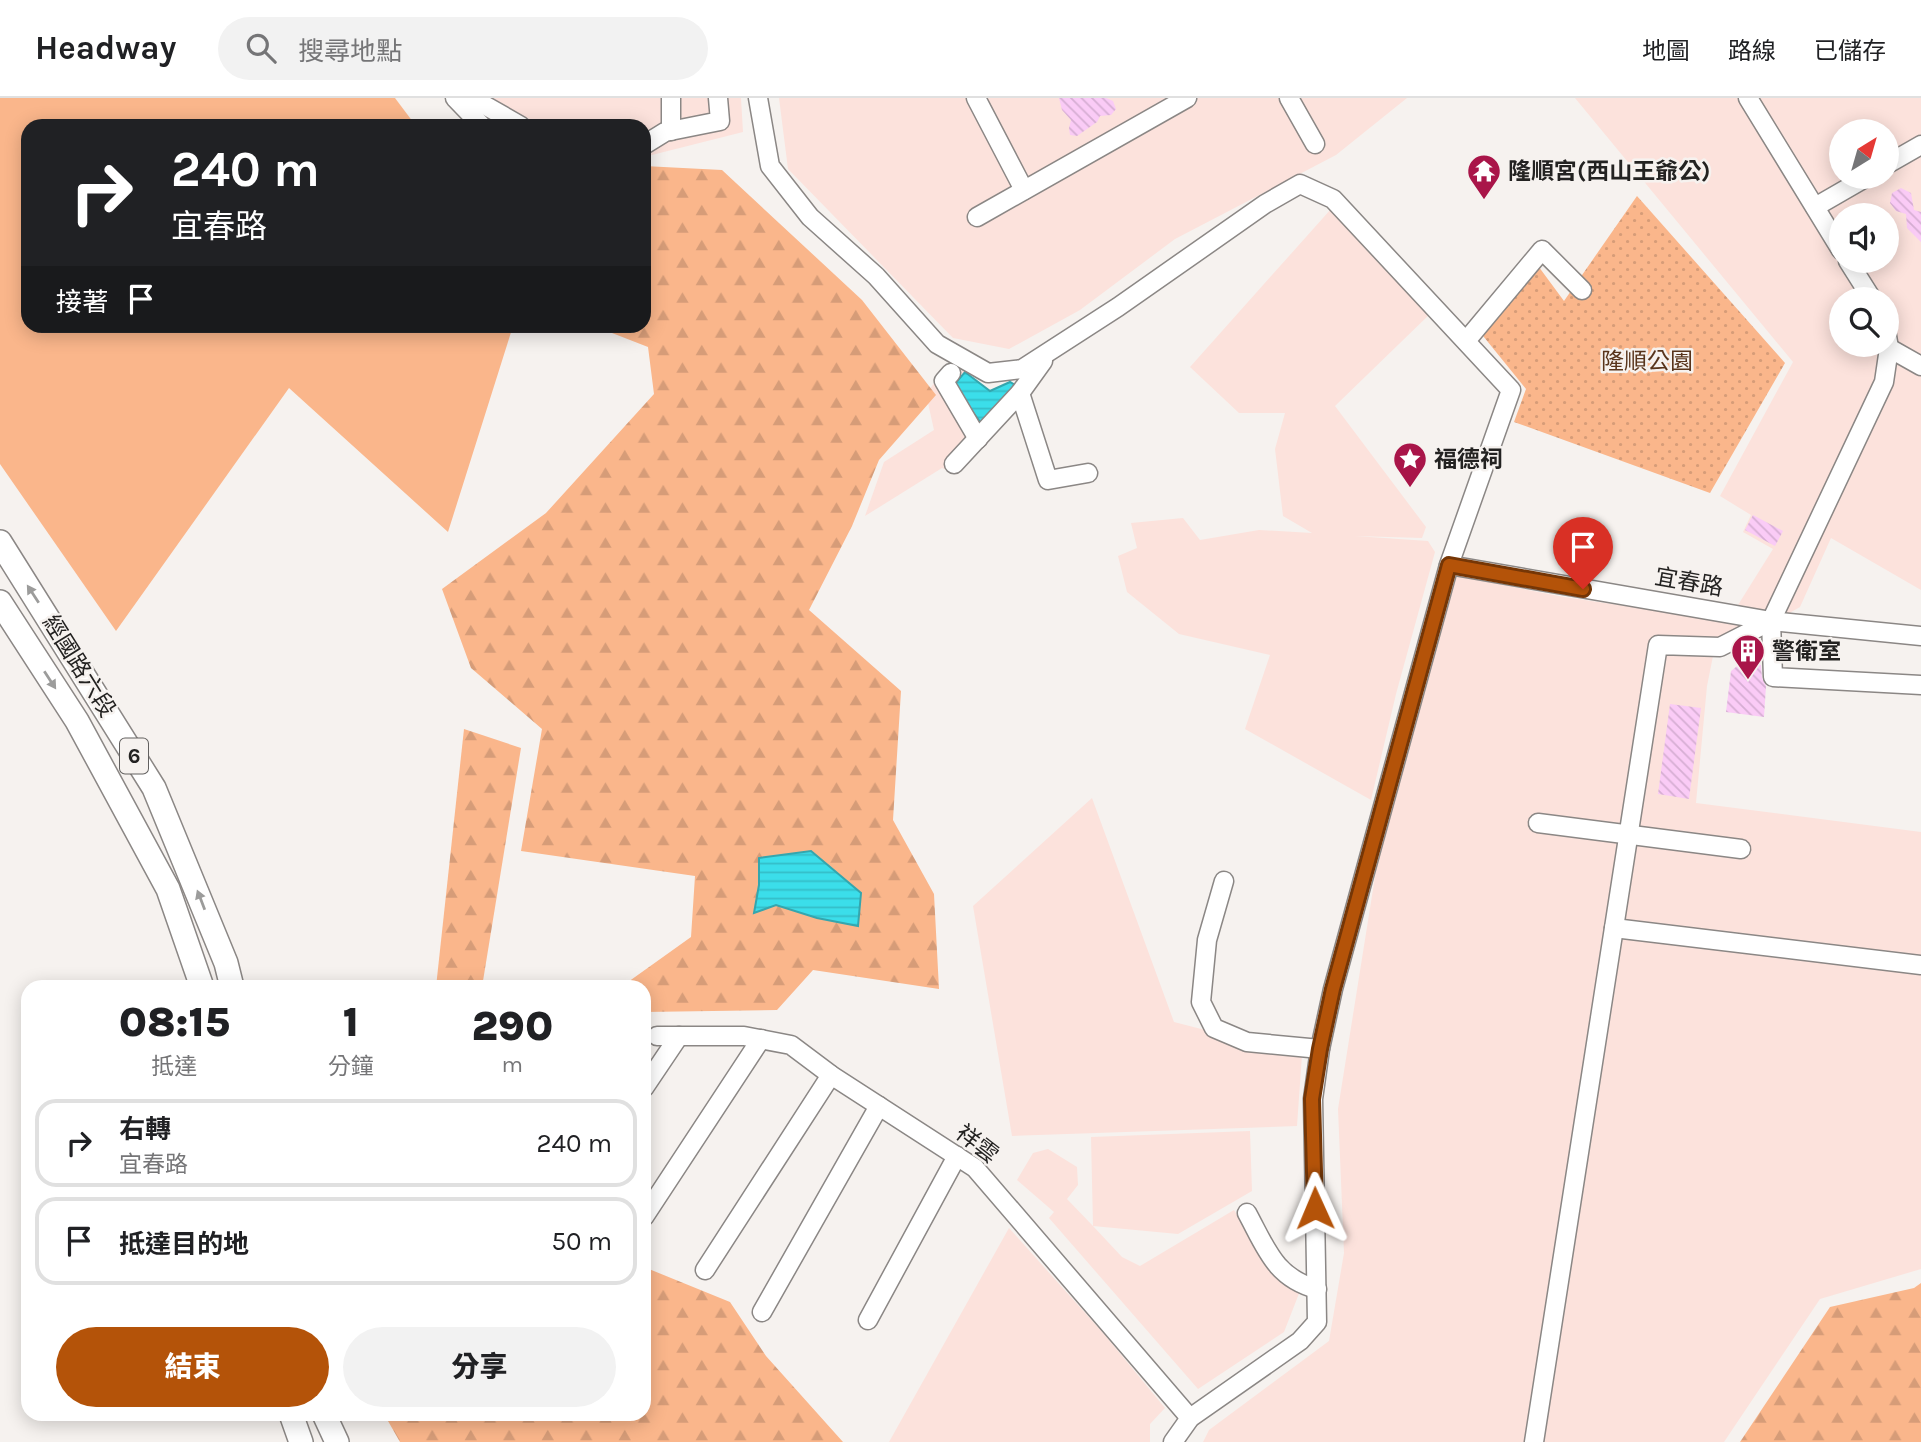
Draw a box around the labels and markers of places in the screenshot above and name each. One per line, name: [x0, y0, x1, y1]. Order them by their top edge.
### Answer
temple icon: 隆順宮(西山王爺公): [1465, 152, 1503, 201]
place label: 隆順宮(西山王爺公): [1508, 158, 1710, 185]
place icon: 福德祠: [1391, 440, 1429, 489]
place label: 福德祠: [1434, 446, 1503, 473]
pin: [1553, 517, 1613, 589]
building icon: 警衛室: [1729, 632, 1767, 681]
place label: 警衛室: [1772, 638, 1841, 665]

